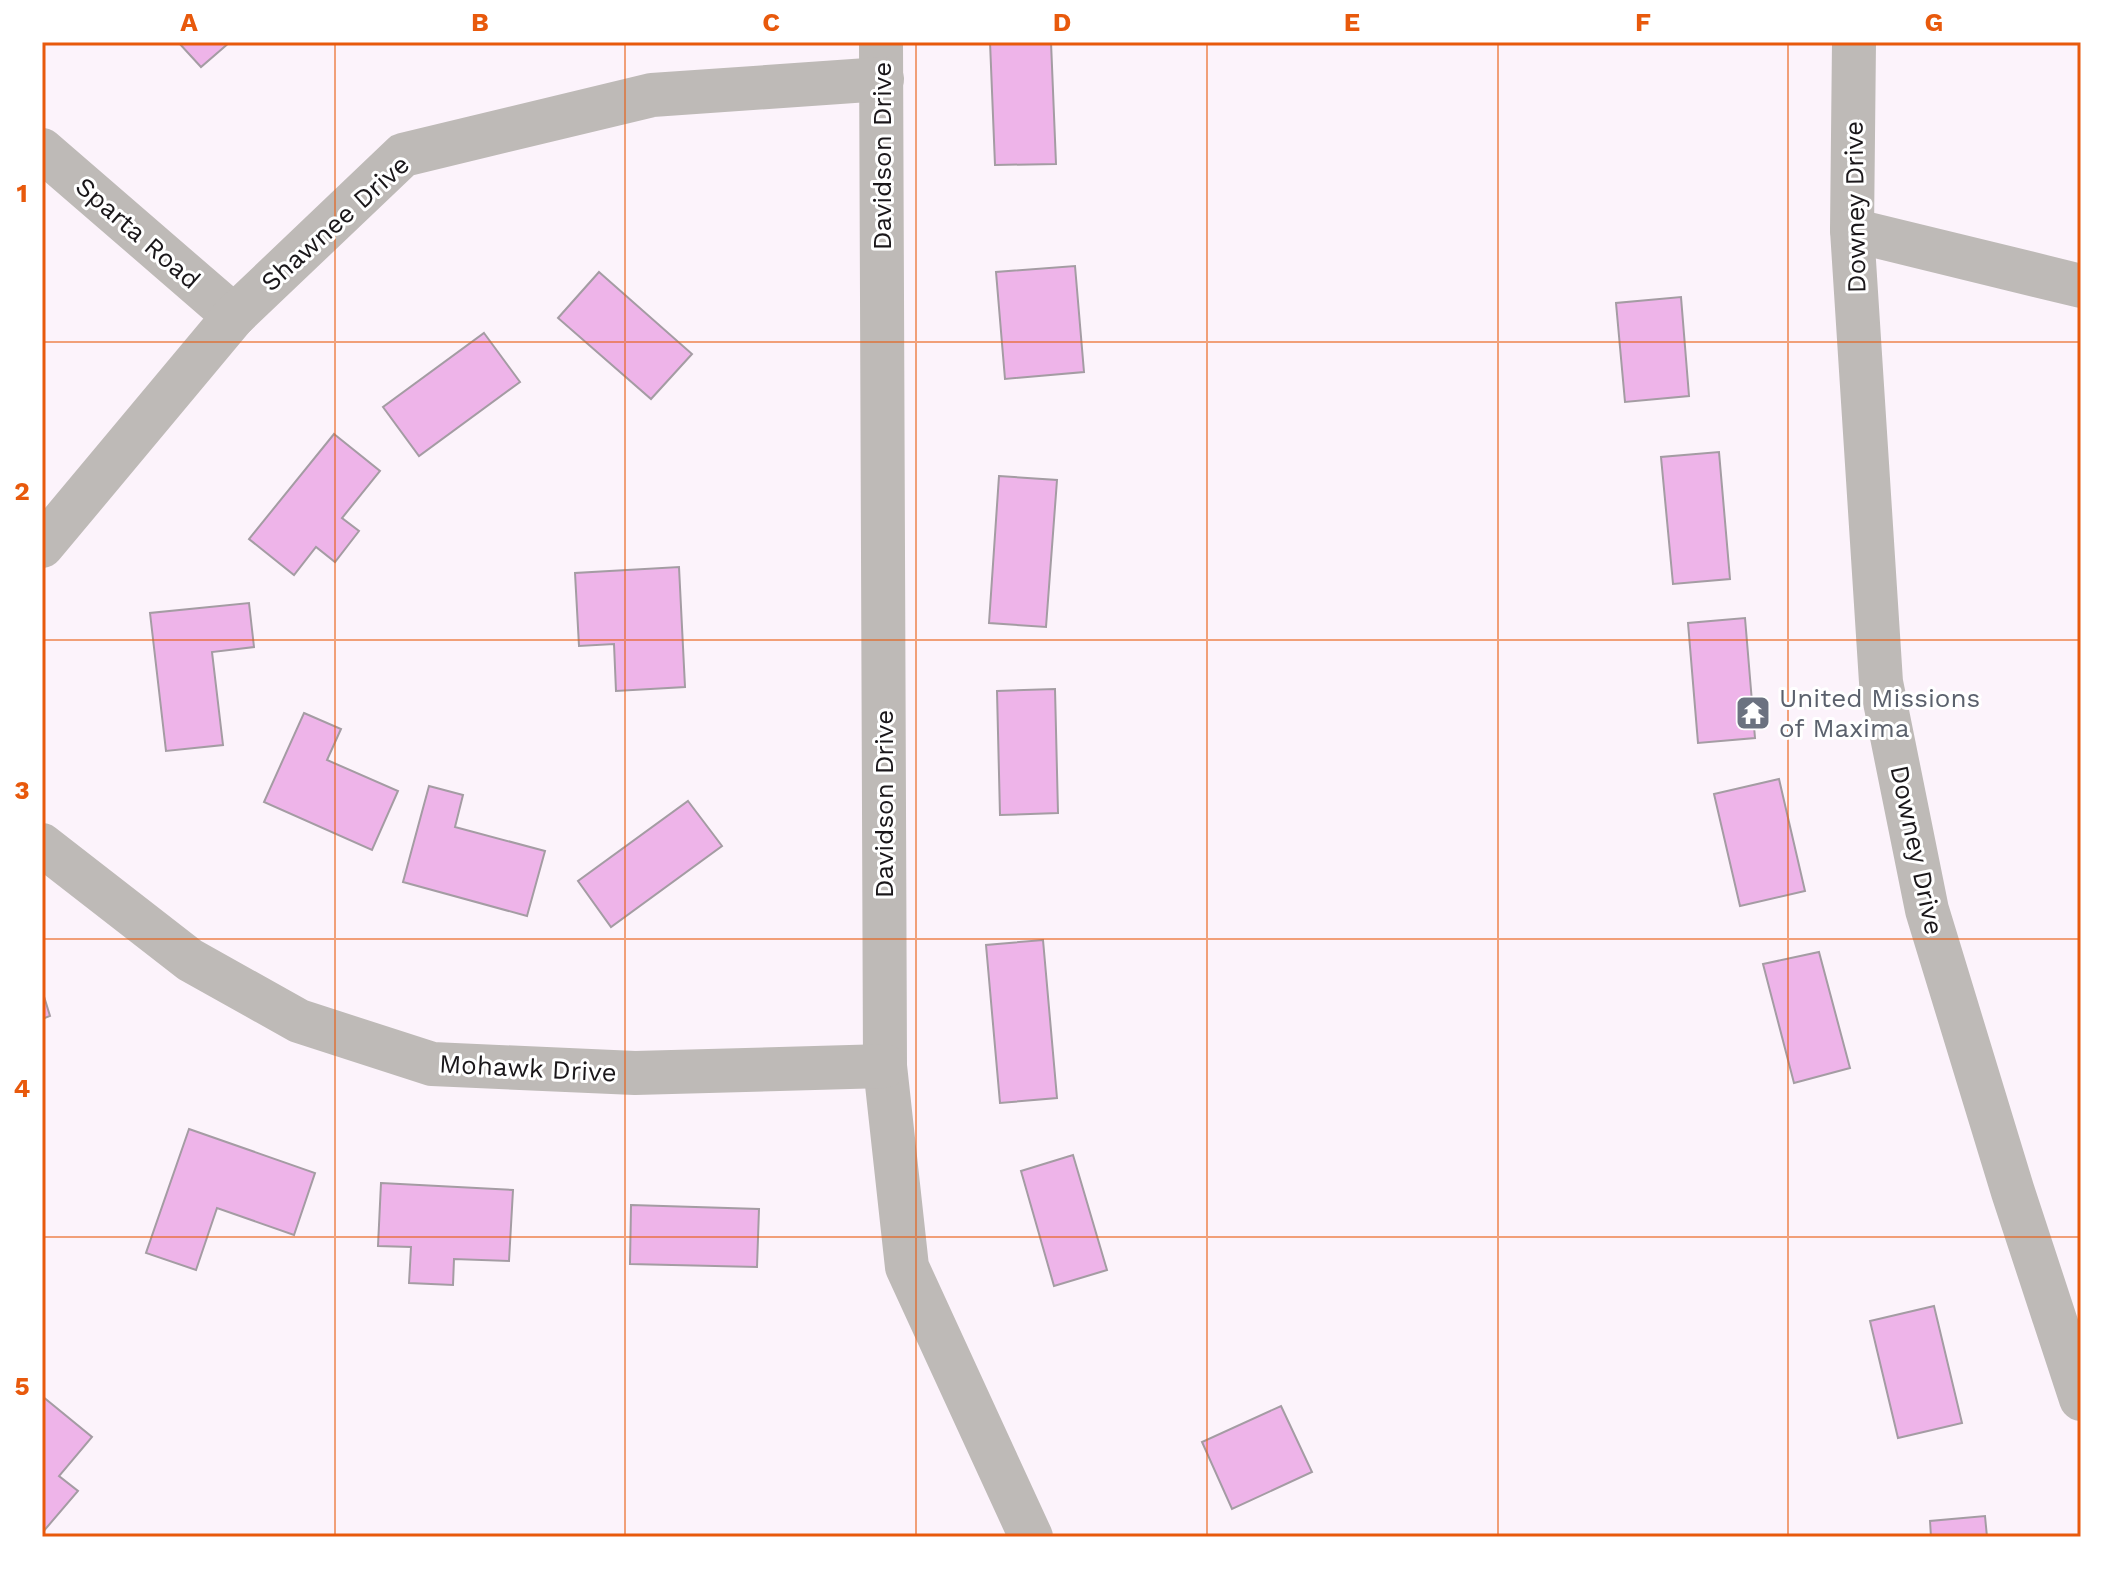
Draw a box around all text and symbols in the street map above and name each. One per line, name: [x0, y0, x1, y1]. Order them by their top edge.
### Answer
text: A: [180, 7, 198, 37]
text: B: [471, 7, 489, 37]
text: C: [762, 7, 780, 37]
text: D: [1053, 7, 1071, 37]
text: E: [1344, 7, 1360, 37]
text: F: [1635, 7, 1651, 37]
text: G: [1925, 7, 1943, 37]
street label: Davidson Drive: [867, 62, 897, 250]
street label: Downey Drive: [1838, 121, 1872, 293]
street label: Shawnee Drive: [255, 149, 415, 297]
street label: Sparta Road: [70, 171, 206, 295]
text: 1: [16, 178, 28, 208]
text: 2: [14, 476, 30, 506]
place label: United Missions of Maxima: [1779, 683, 1980, 743]
temple icon: United Missions of Maxima: [1734, 694, 1772, 732]
street label: Davidson Drive: [869, 710, 899, 898]
street label: Downey Drive: [1884, 763, 1950, 937]
text: 3: [14, 775, 30, 805]
street label: Mohawk Drive: [439, 1048, 617, 1088]
text: 4: [14, 1073, 31, 1103]
text: 5: [14, 1371, 30, 1401]

